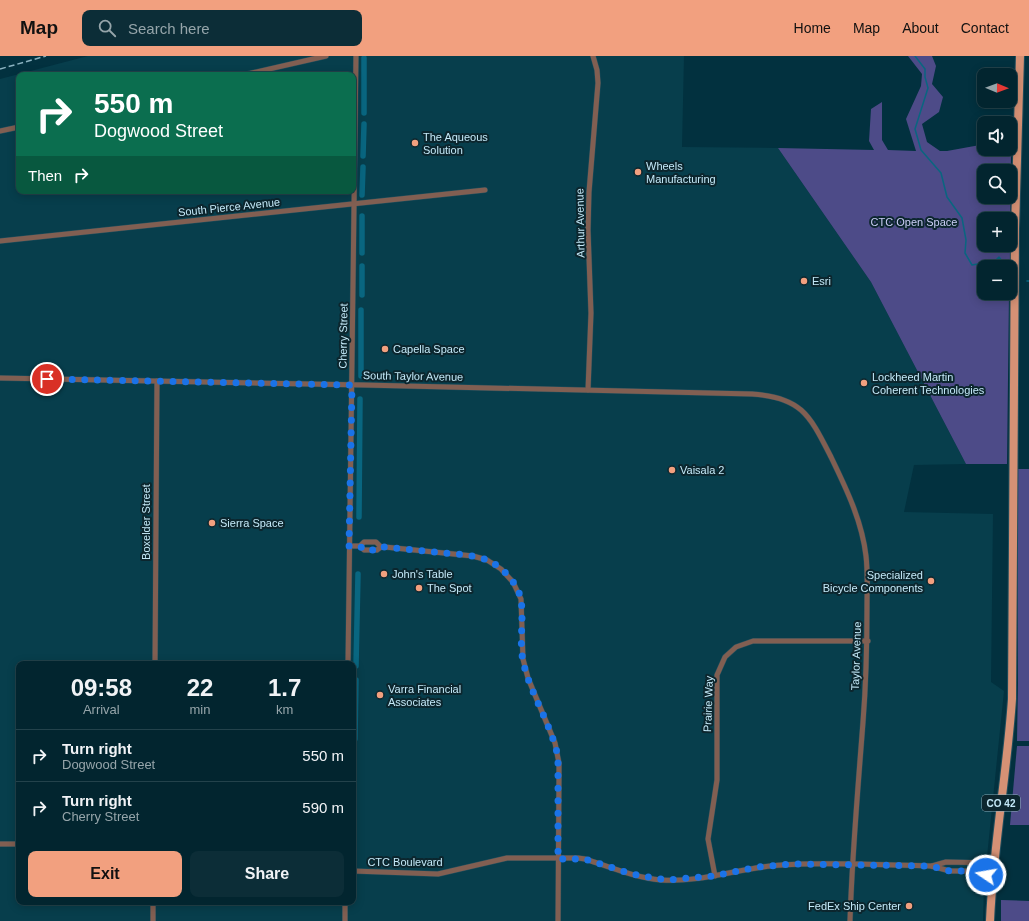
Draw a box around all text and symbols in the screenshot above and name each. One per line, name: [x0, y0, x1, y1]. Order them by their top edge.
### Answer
search box: [82, 10, 362, 46]
text: Map: [20, 17, 58, 38]
icon: search: [96, 17, 118, 39]
text: Search here: [128, 20, 210, 37]
text: Home: [794, 20, 831, 36]
text: Map: [853, 20, 880, 36]
text: About: [902, 20, 939, 36]
text: Contact: [961, 20, 1009, 36]
north arrow: [977, 68, 1017, 108]
map controls: [977, 68, 1017, 300]
icon: right: [28, 88, 80, 140]
text: 550 m: [94, 88, 173, 119]
button: sound: [977, 116, 1017, 156]
text: Dogwood Street: [94, 121, 223, 141]
place label: The Aqueous Solution: [423, 131, 488, 156]
marker: The Aqueous Solution: [410, 138, 420, 148]
place label: Wheels Manufacturing: [646, 160, 716, 185]
icon: right: [70, 164, 92, 186]
button: search: [977, 164, 1017, 204]
text: Then: [28, 167, 62, 184]
marker: Wheels Manufacturing: [633, 167, 643, 177]
street label: Arthur Avenue: [573, 188, 587, 258]
street label: South Pierce Avenue: [177, 196, 281, 218]
button: +: [977, 212, 1017, 252]
park label: CTC Open Space: [871, 216, 957, 228]
button: −: [977, 260, 1017, 300]
place label: Esri: [812, 275, 831, 287]
marker: Esri: [799, 276, 809, 286]
street label: Cherry Street: [336, 303, 350, 369]
place label: Capella Space: [393, 343, 465, 355]
marker: Capella Space: [380, 344, 390, 354]
pin: [30, 362, 64, 396]
icon: arrive: [36, 368, 58, 390]
street label: South Taylor Avenue: [363, 369, 463, 383]
place label: Lockheed Martin Coherent Technologies: [872, 371, 985, 396]
marker: Lockheed Martin Coherent Technologies: [859, 378, 869, 388]
place label: Vaisala 2: [680, 464, 724, 476]
marker: Vaisala 2: [667, 465, 677, 475]
street label: Boxelder Street: [140, 484, 152, 560]
place label: Sierra Space: [220, 517, 284, 529]
marker: Sierra Space: [207, 518, 217, 528]
place label: John's Table: [392, 568, 453, 580]
marker: John's Table: [379, 569, 389, 579]
place label: Specialized Bicycle Components: [823, 569, 923, 594]
marker: Specialized Bicycle Components: [926, 576, 936, 586]
place label: The Spot: [427, 582, 472, 594]
marker: The Spot: [414, 583, 424, 593]
street label: Taylor Avenue: [849, 621, 863, 691]
text: 09:58: [71, 674, 132, 701]
text: 22: [187, 674, 213, 701]
text: 1.7: [268, 674, 301, 701]
street label: Prairie Way: [701, 675, 715, 732]
place label: Varra Financial Associates: [388, 683, 461, 708]
marker: Varra Financial Associates: [375, 690, 385, 700]
text: Arrival: [83, 702, 120, 717]
text: min: [190, 702, 210, 717]
text: km: [276, 702, 293, 717]
text: Turn right: [62, 740, 132, 757]
icon: right: [28, 745, 50, 767]
text: 550 m: [302, 747, 344, 764]
text: Dogwood Street: [62, 757, 155, 772]
text: Turn right: [62, 792, 132, 809]
road number: CO 42: [982, 795, 1020, 811]
icon: right: [28, 797, 50, 819]
text: 590 m: [302, 799, 344, 816]
text: Cherry Street: [62, 809, 139, 824]
button: Exit: [28, 851, 182, 897]
button: Share: [190, 851, 344, 897]
position arrow: [965, 854, 1007, 896]
street label: CTC Boulevard: [367, 856, 443, 868]
place label: FedEx Ship Center: [808, 900, 901, 912]
marker: FedEx Ship Center: [904, 901, 914, 911]

